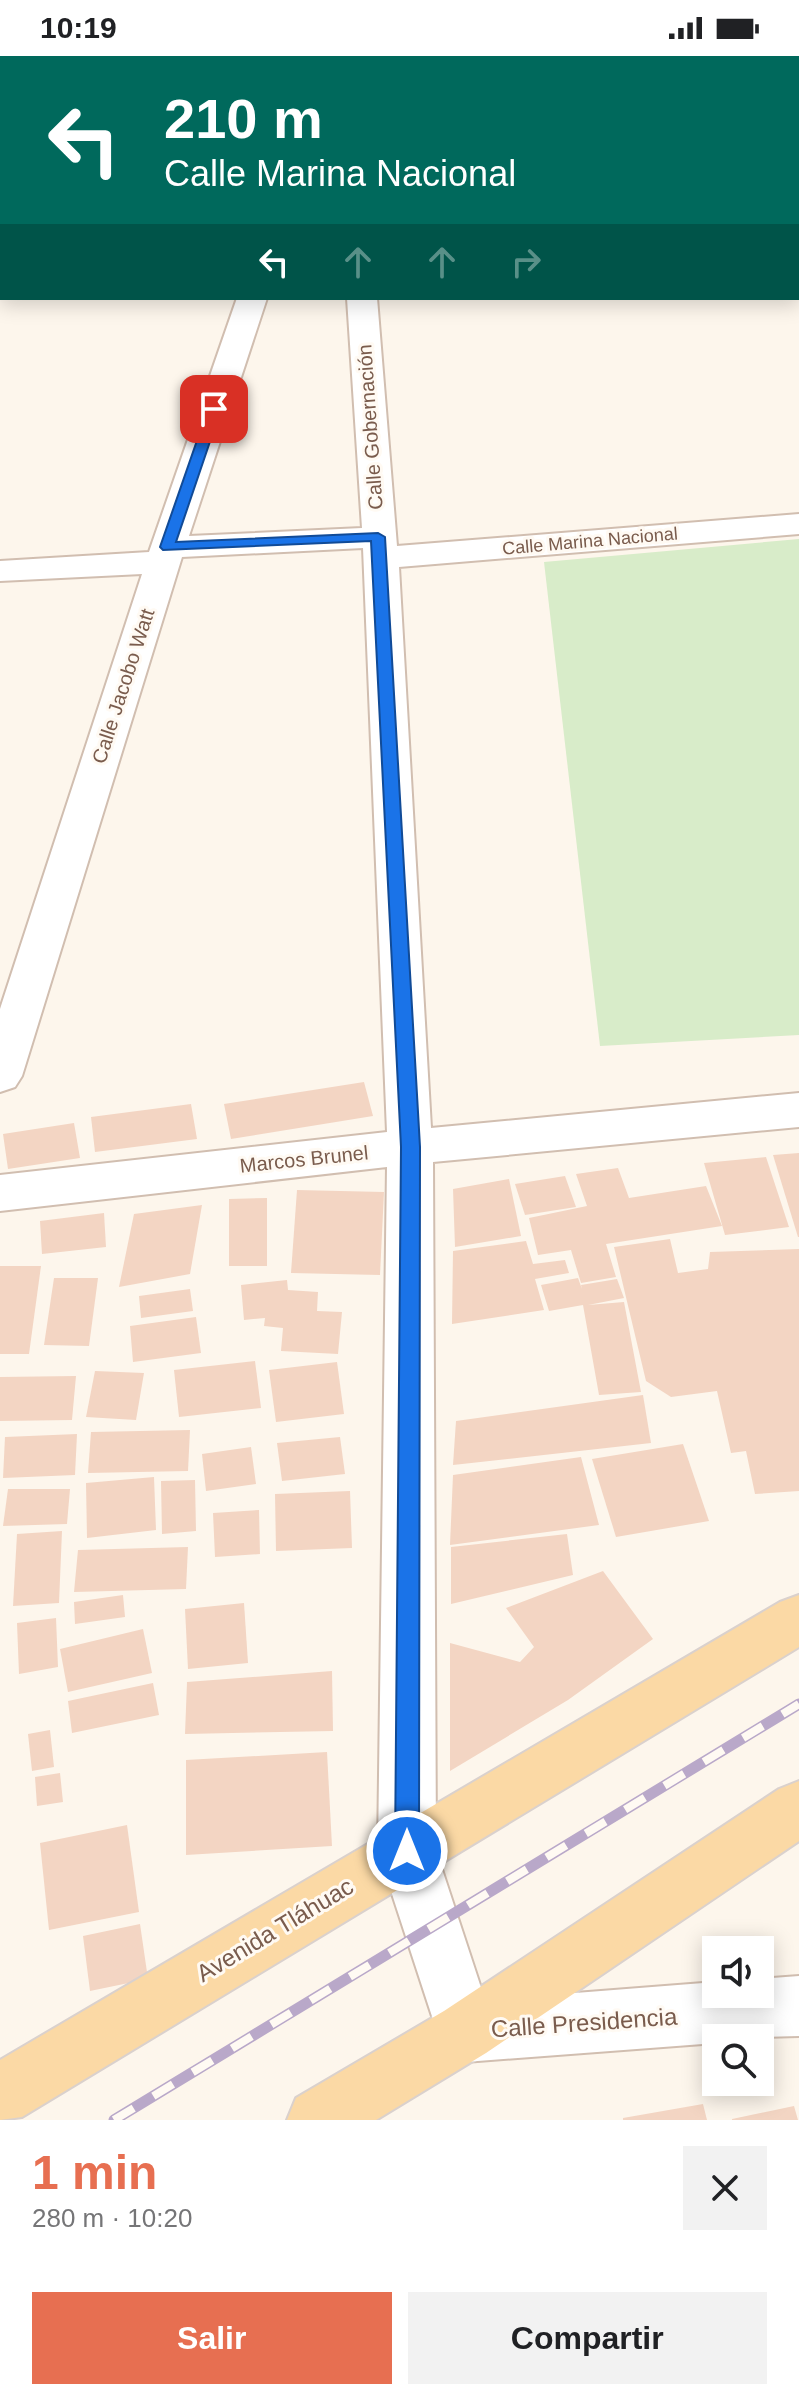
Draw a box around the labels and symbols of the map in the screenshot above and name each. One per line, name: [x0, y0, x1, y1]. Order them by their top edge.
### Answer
street label: Calle Gobernación: [353, 344, 387, 510]
pin: [180, 375, 248, 443]
street label: Calle Marina Nacional: [501, 523, 679, 559]
street label: Calle Jacobo Watt: [88, 605, 159, 766]
street label: Marcos Brunel: [239, 1141, 369, 1177]
position arrow: [365, 1809, 449, 1893]
street label: Avenida Tláhuac: [192, 1872, 358, 1987]
street label: Calle Presidencia: [490, 2002, 679, 2042]

